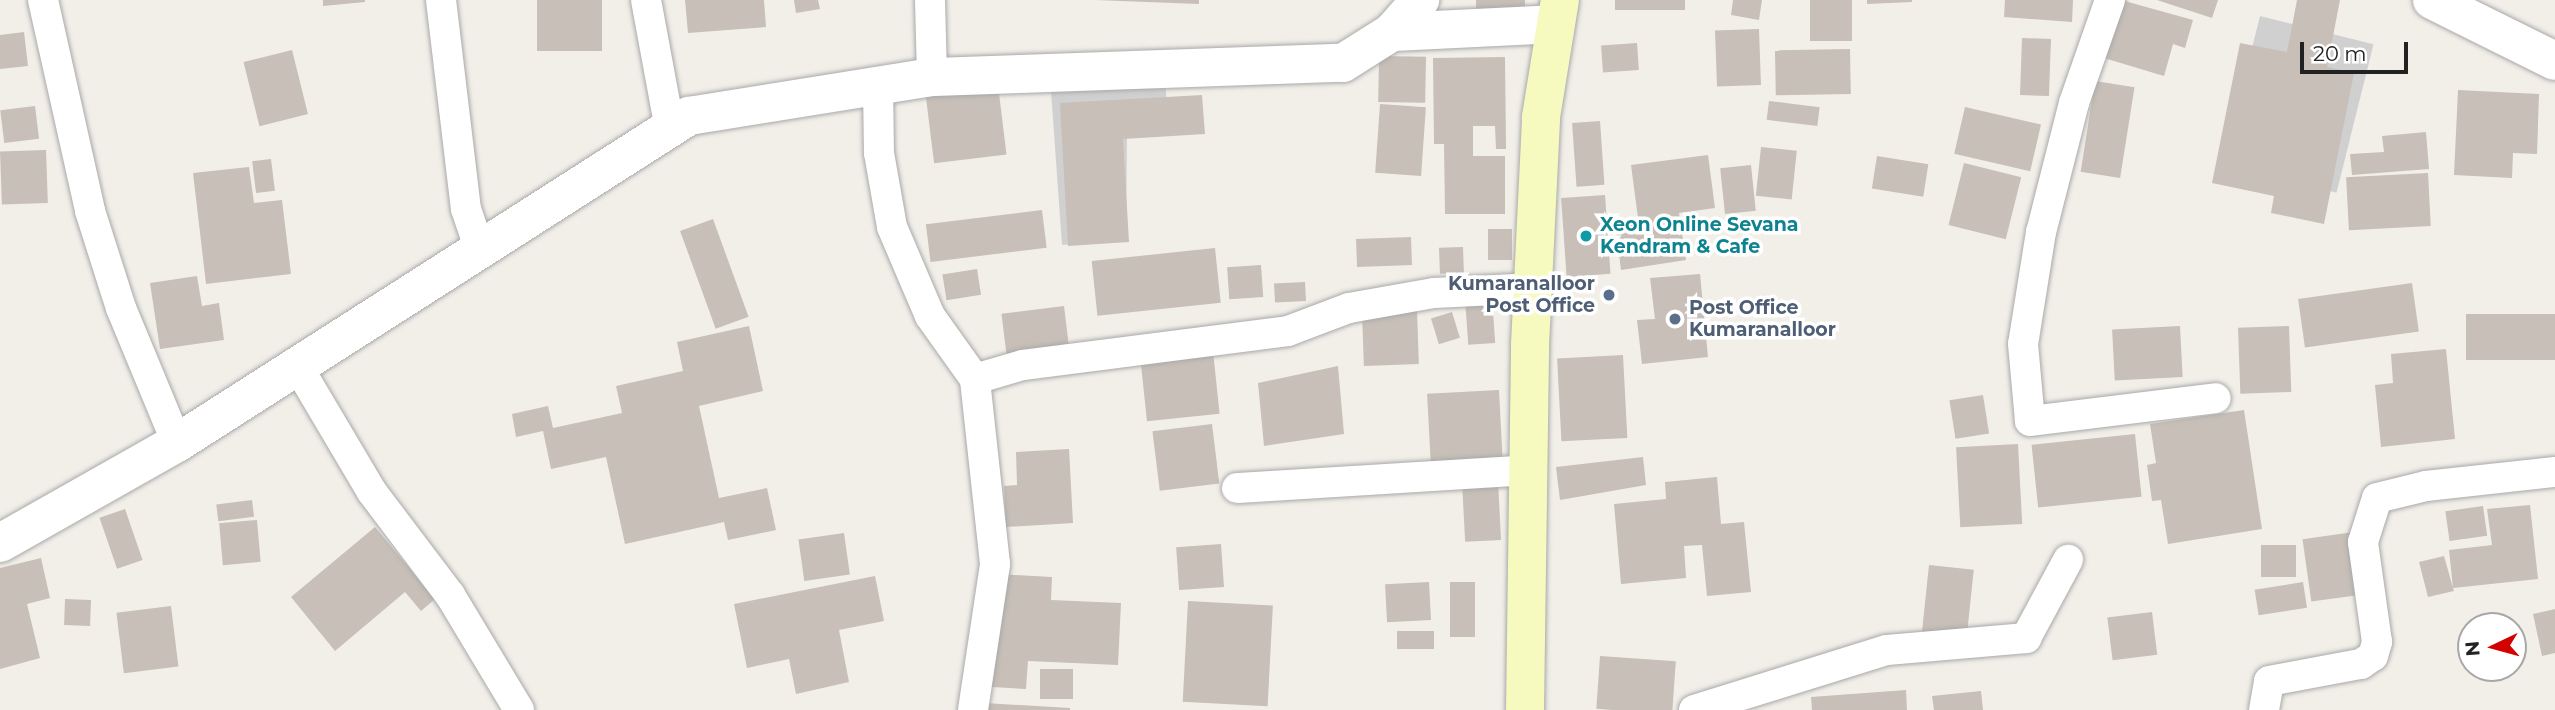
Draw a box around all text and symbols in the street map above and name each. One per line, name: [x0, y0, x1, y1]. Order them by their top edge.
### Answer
scale bar: [2303, 28, 2412, 72]
text: 20 m: [2313, 41, 2367, 66]
place label: Xeon Online Sevana Kendram & Cafe: [1600, 214, 1799, 258]
marker: Xeon Online Sevana Kendram & Cafe: [1578, 228, 1594, 244]
place label: Kumaranalloor Post Office: [1448, 273, 1595, 317]
marker: Kumaranalloor Post Office: [1601, 287, 1617, 303]
place label: Post Office Kumaranalloor: [1689, 297, 1836, 341]
marker: Post Office Kumaranalloor: [1667, 311, 1683, 327]
north arrow: [2457, 612, 2527, 682]
text: N: [2460, 640, 2485, 657]

